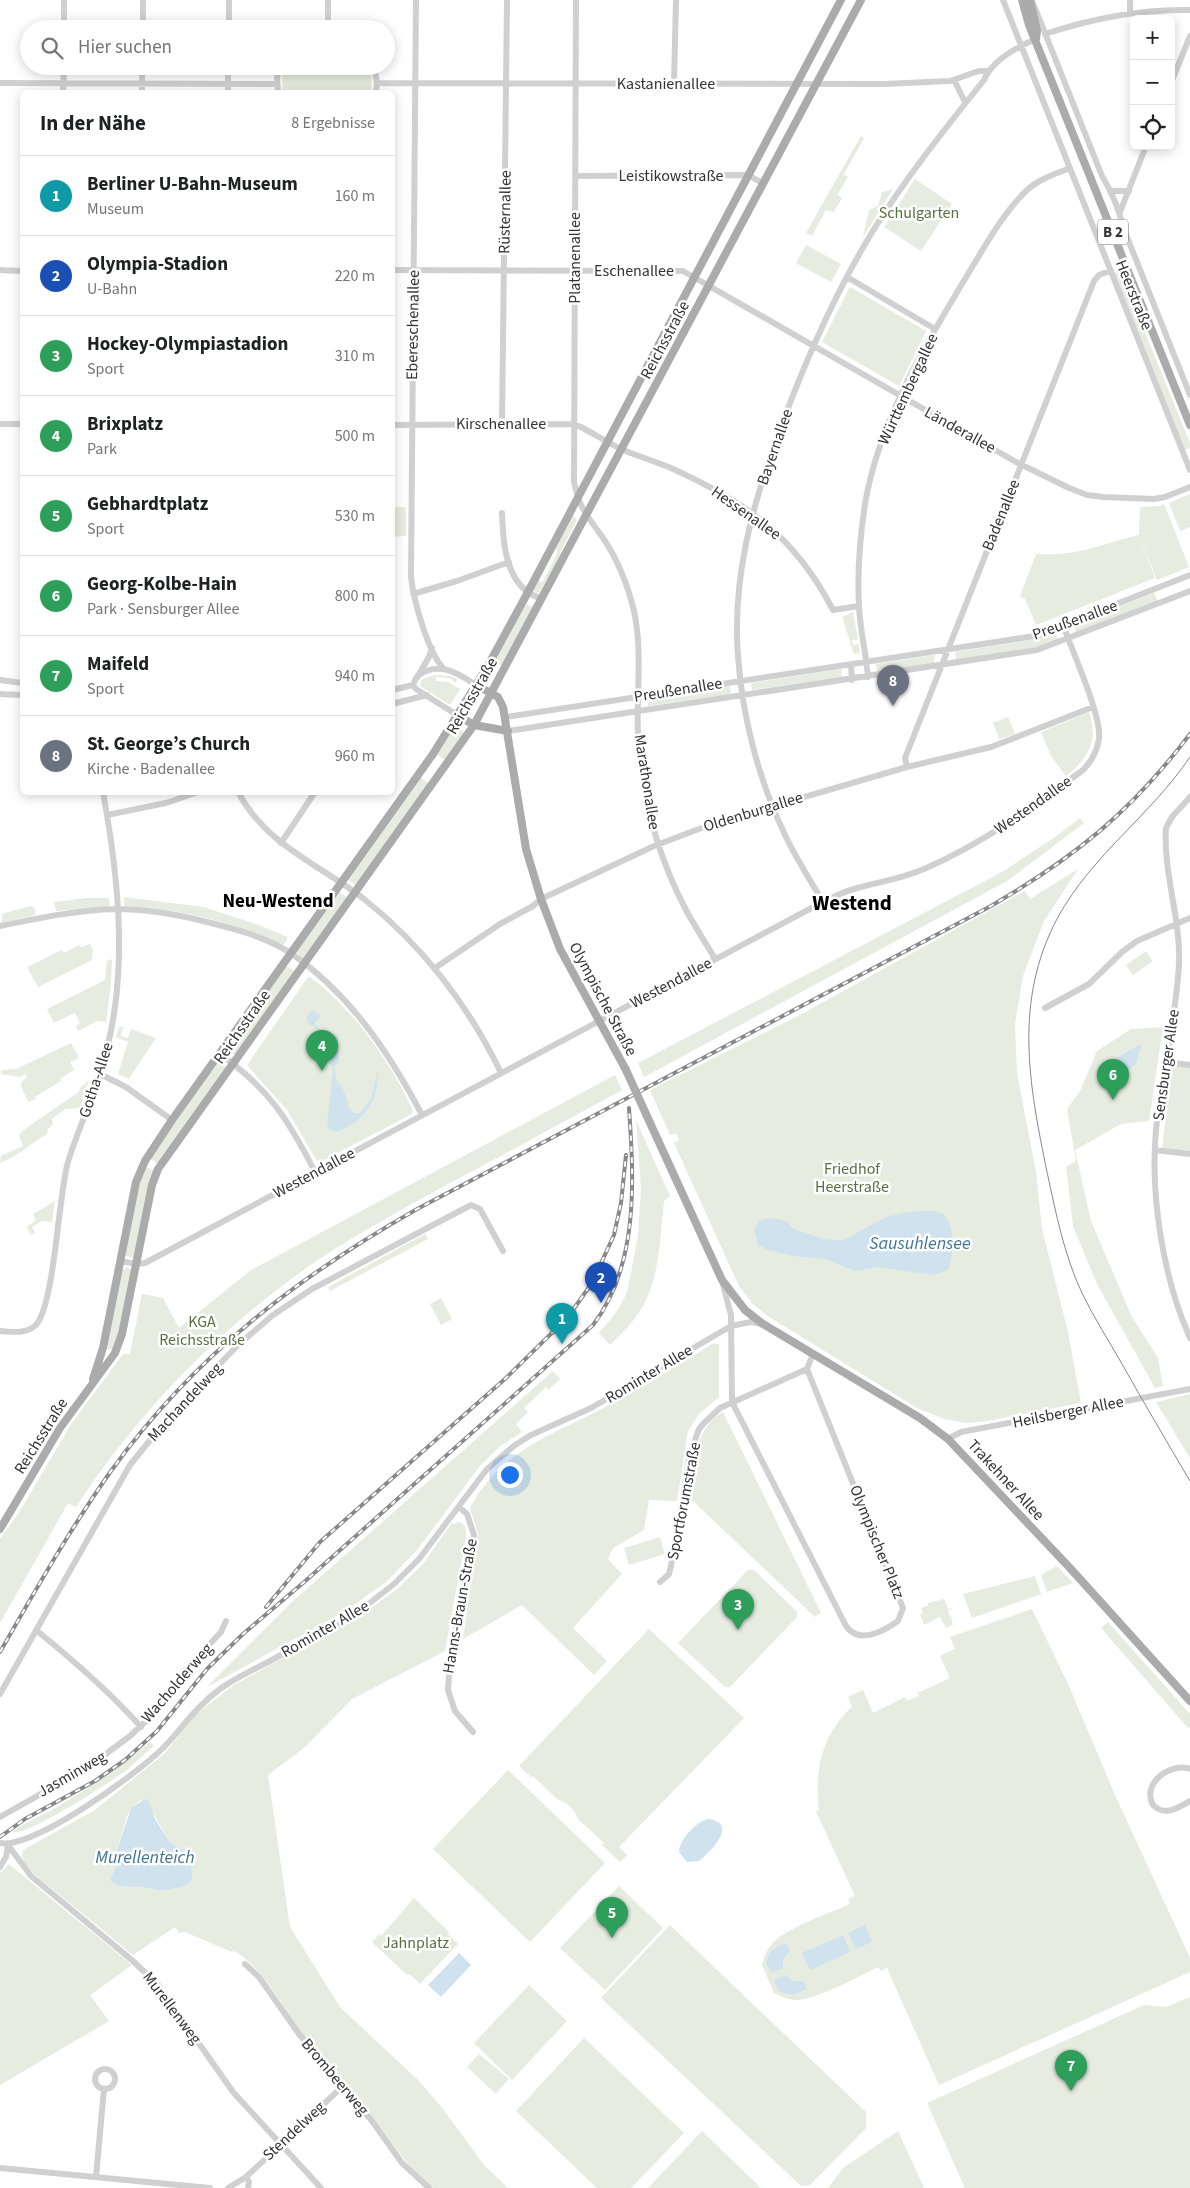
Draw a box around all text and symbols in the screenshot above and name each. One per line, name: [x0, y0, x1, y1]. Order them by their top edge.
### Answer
map controls: [1130, 15, 1175, 150]
button: +: [1130, 15, 1175, 60]
search box: [20, 20, 395, 75]
icon: search: [38, 34, 66, 62]
text: Hier suchen: [78, 34, 172, 61]
button: −: [1130, 60, 1175, 105]
street label: Kastanienallee: [617, 73, 715, 95]
button: locate: [1130, 105, 1175, 150]
text: In der Nähe: [40, 108, 146, 138]
text: 8 Ergebnisse: [291, 112, 375, 134]
street label: Leistikowstraße: [618, 165, 724, 187]
street label: Rüsternallee: [493, 170, 517, 254]
text: Berliner U-Bahn-Museum: [87, 171, 298, 198]
text: 1: [52, 185, 60, 207]
text: 160 m: [335, 185, 375, 207]
text: Museum: [87, 198, 144, 220]
park label: Schulgarten: [879, 202, 959, 224]
street label: Platanenallee: [564, 212, 586, 304]
road number: B 2: [1098, 220, 1128, 244]
text: Olympia-Stadion: [87, 251, 228, 278]
street label: Heerstraße: [1110, 257, 1158, 333]
street label: Eschenallee: [594, 260, 674, 282]
text: 2: [52, 265, 60, 287]
text: 220 m: [335, 265, 375, 287]
street label: Ebereschenallee: [401, 270, 425, 380]
text: U-Bahn: [87, 278, 137, 300]
street label: Reichsstraße: [635, 297, 695, 383]
street label: Württembergallee: [873, 330, 943, 448]
text: Hockey-Olympiastadion: [87, 331, 288, 358]
text: 3: [52, 345, 60, 367]
text: 310 m: [335, 345, 375, 367]
text: Sport: [87, 358, 124, 380]
street label: Länderallee: [920, 401, 1000, 459]
street label: Bayernallee: [752, 406, 798, 488]
text: Brixplatz: [87, 411, 163, 438]
street label: Kirschenallee: [456, 413, 546, 435]
text: 4: [52, 425, 60, 447]
text: 500 m: [335, 425, 375, 447]
text: Park: [87, 438, 117, 460]
street label: Badenallee: [977, 476, 1025, 554]
street label: Hessenallee: [707, 481, 785, 545]
text: Gebhardtplatz: [87, 491, 208, 518]
text: 5: [52, 505, 60, 527]
text: 530 m: [335, 505, 375, 527]
text: Sport: [87, 518, 124, 540]
text: Georg-Kolbe-Hain: [87, 571, 237, 598]
text: 6: [52, 585, 60, 607]
text: 800 m: [335, 585, 375, 607]
street label: Preußenallee: [1029, 594, 1121, 646]
text: Park · Sensburger Allee: [87, 598, 239, 620]
text: Maifeld: [87, 651, 149, 678]
street label: Reichsstraße: [441, 653, 503, 739]
text: 7: [52, 665, 60, 687]
text: 940 m: [335, 665, 375, 687]
pin: 8: [877, 665, 909, 706]
street label: Preußenallee: [632, 672, 724, 708]
text: Sport: [87, 678, 124, 700]
text: St. George’s Church: [87, 731, 250, 758]
street label: Marathonallee: [629, 733, 665, 831]
text: 8: [52, 745, 60, 767]
text: 960 m: [335, 745, 375, 767]
text: Kirche · Badenallee: [87, 758, 215, 780]
street label: Westendallee: [990, 770, 1076, 840]
street label: Oldenburgallee: [700, 786, 806, 838]
district label: Neu-Westend: [222, 888, 334, 915]
district label: Westend: [812, 888, 892, 918]
street label: Olympische Straße: [564, 938, 642, 1060]
street label: Westendallee: [626, 952, 716, 1014]
street label: Reichsstraße: [208, 986, 276, 1068]
street label: Sensburger Allee: [1147, 1008, 1185, 1122]
pin: 4: [306, 1030, 338, 1071]
street label: Gotha-Allee: [73, 1039, 119, 1121]
pin: 6: [1097, 1059, 1129, 1100]
street label: Westendallee: [269, 1142, 359, 1204]
park label: Friedhof Heerstraße: [815, 1158, 889, 1198]
water label: Sausuhlensee: [869, 1231, 971, 1256]
pin: 2: [585, 1262, 617, 1303]
pin: 1: [546, 1303, 578, 1344]
park label: KGA Reichsstraße: [159, 1311, 245, 1351]
street label: Rominter Allee: [601, 1339, 697, 1409]
street label: Machandelweg: [143, 1358, 227, 1446]
street label: Heilsberger Allee: [1011, 1390, 1125, 1434]
street label: Reichsstraße: [9, 1394, 73, 1478]
street label: Trakehner Allee: [963, 1435, 1049, 1525]
street label: Sportforumstraße: [662, 1440, 706, 1562]
your location: [497, 1462, 523, 1488]
street label: Olympischer Platz: [844, 1482, 910, 1602]
street label: Hanns-Braun-Straße: [437, 1537, 483, 1675]
pin: 3: [722, 1589, 754, 1630]
street label: Rominter Allee: [277, 1595, 373, 1663]
street label: Wacholderweg: [136, 1638, 218, 1728]
street label: Jasminweg: [34, 1746, 110, 1802]
water label: Murellenteich: [95, 1845, 195, 1870]
pin: 5: [596, 1897, 628, 1938]
park label: Jahnplatz: [383, 1932, 449, 1954]
street label: Murellenweg: [137, 1967, 207, 2049]
street label: Brombeerweg: [296, 2034, 374, 2120]
pin: 7: [1055, 2050, 1087, 2091]
street label: Stendelweg: [258, 2096, 330, 2166]

